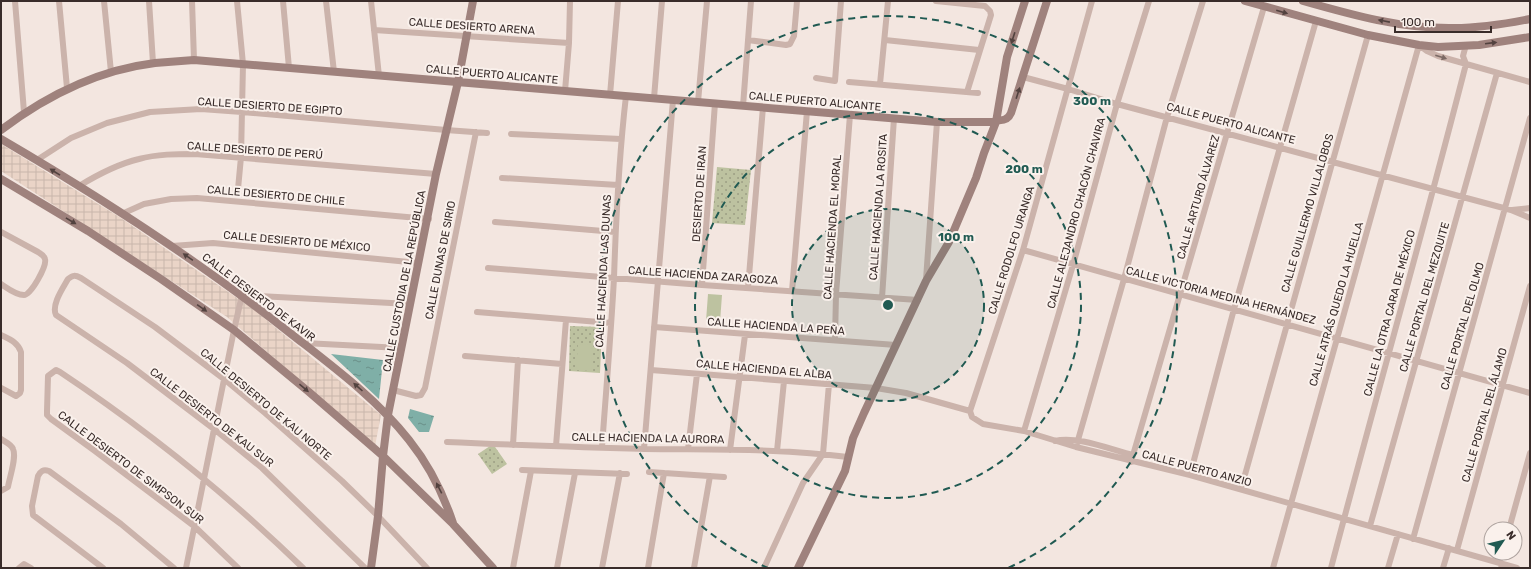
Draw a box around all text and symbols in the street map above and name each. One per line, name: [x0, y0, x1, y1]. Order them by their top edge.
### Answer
scale bar: [1395, 8, 1491, 34]
one-way arrow: [1277, 9, 1289, 15]
text: 100 m: [1401, 15, 1435, 29]
street label: CALLE DESIERTO ARENA: [408, 16, 536, 37]
one-way arrow: [1378, 18, 1390, 24]
one-way arrow: [1010, 32, 1016, 44]
one-way arrow: [1485, 40, 1497, 46]
one-way arrow: [1436, 54, 1448, 60]
street label: CALLE PUERTO ALICANTE: [425, 62, 559, 87]
one-way arrow: [1015, 87, 1021, 99]
street label: CALLE PUERTO ALICANTE: [748, 89, 882, 114]
text: 300 m: [1073, 94, 1111, 108]
street label: CALLE DESIERTO DE EGIPTO: [197, 95, 343, 118]
street label: CALLE PUERTO ALICANTE: [1165, 100, 1297, 147]
street label: CALLE ALEJANDRO CHACÓN CHAVIRA: [1045, 116, 1108, 310]
street label: CALLE GUILLERMO VILLALOBOS: [1279, 132, 1336, 294]
street label: CALLE HACIENDA LA ROSITA: [867, 133, 890, 281]
street label: CALLE ARTURO ÁLVAREZ: [1174, 133, 1223, 261]
street label: CALLE DESIERTO DE PERÚ: [187, 139, 323, 162]
street label: DESIERTO DE IRAN: [690, 146, 709, 243]
street label: CALLE HACIENDA EL MORAL: [821, 154, 844, 300]
text: 200 m: [1005, 162, 1043, 176]
one-way arrow: [49, 168, 61, 175]
street label: CALLE DESIERTO DE CHILE: [206, 183, 346, 208]
street label: CALLE RODOLFO URANGA: [986, 184, 1037, 316]
street label: CALLE CUSTODIA DE LA REPÚBLICA: [380, 189, 429, 373]
street label: CALLE HACIENDA LAS DUNAS: [593, 194, 614, 348]
street label: CALLE DUNAS DE SIRIO: [423, 200, 458, 321]
one-way arrow: [65, 217, 77, 224]
street label: CALLE ATRÁS QUEDO LA HUELLA: [1307, 220, 1366, 388]
street label: CALLE PORTAL DEL MEZQUITE: [1397, 220, 1452, 374]
street label: CALLE DESIERTO DE MÉXICO: [223, 229, 371, 254]
street label: CALLE LA OTRA CARA DE MÉXICO: [1361, 229, 1418, 398]
text: 100 m: [938, 230, 974, 244]
street label: CALLE DESIERTO DE KAVIR: [200, 251, 318, 344]
one-way arrow: [183, 253, 193, 261]
street label: CALLE PORTAL DEL OLMO: [1438, 261, 1487, 391]
street label: CALLE HACIENDA ZARAGOZA: [627, 264, 779, 287]
street label: CALLE VICTORIA MEDINA HERNÁNDEZ: [1125, 264, 1318, 327]
centre of rings: [881, 298, 895, 312]
one-way arrow: [197, 304, 208, 312]
street label: CALLE HACIENDA LA PEÑA: [707, 315, 846, 338]
street label: CALLE DESIERTO DE KAU NORTE: [198, 346, 334, 463]
street label: CALLE PORTAL DEL ÁLAMO: [1459, 346, 1510, 484]
street label: CALLE HACIENDA EL ALBA: [695, 357, 833, 382]
street label: CALLE DESIERTO DE KAU SUR: [147, 365, 276, 470]
one-way arrow: [352, 383, 363, 392]
one-way arrow: [299, 384, 310, 393]
street label: CALLE DESIERTO DE SIMPSON SUR: [55, 408, 206, 527]
street label: CALLE HACIENDA LA AURORA: [571, 431, 725, 446]
street label: CALLE PUERTO ANZIO: [1141, 448, 1253, 489]
one-way arrow: [435, 482, 442, 493]
north arrow: [1483, 521, 1523, 561]
text: N: [1503, 529, 1518, 543]

